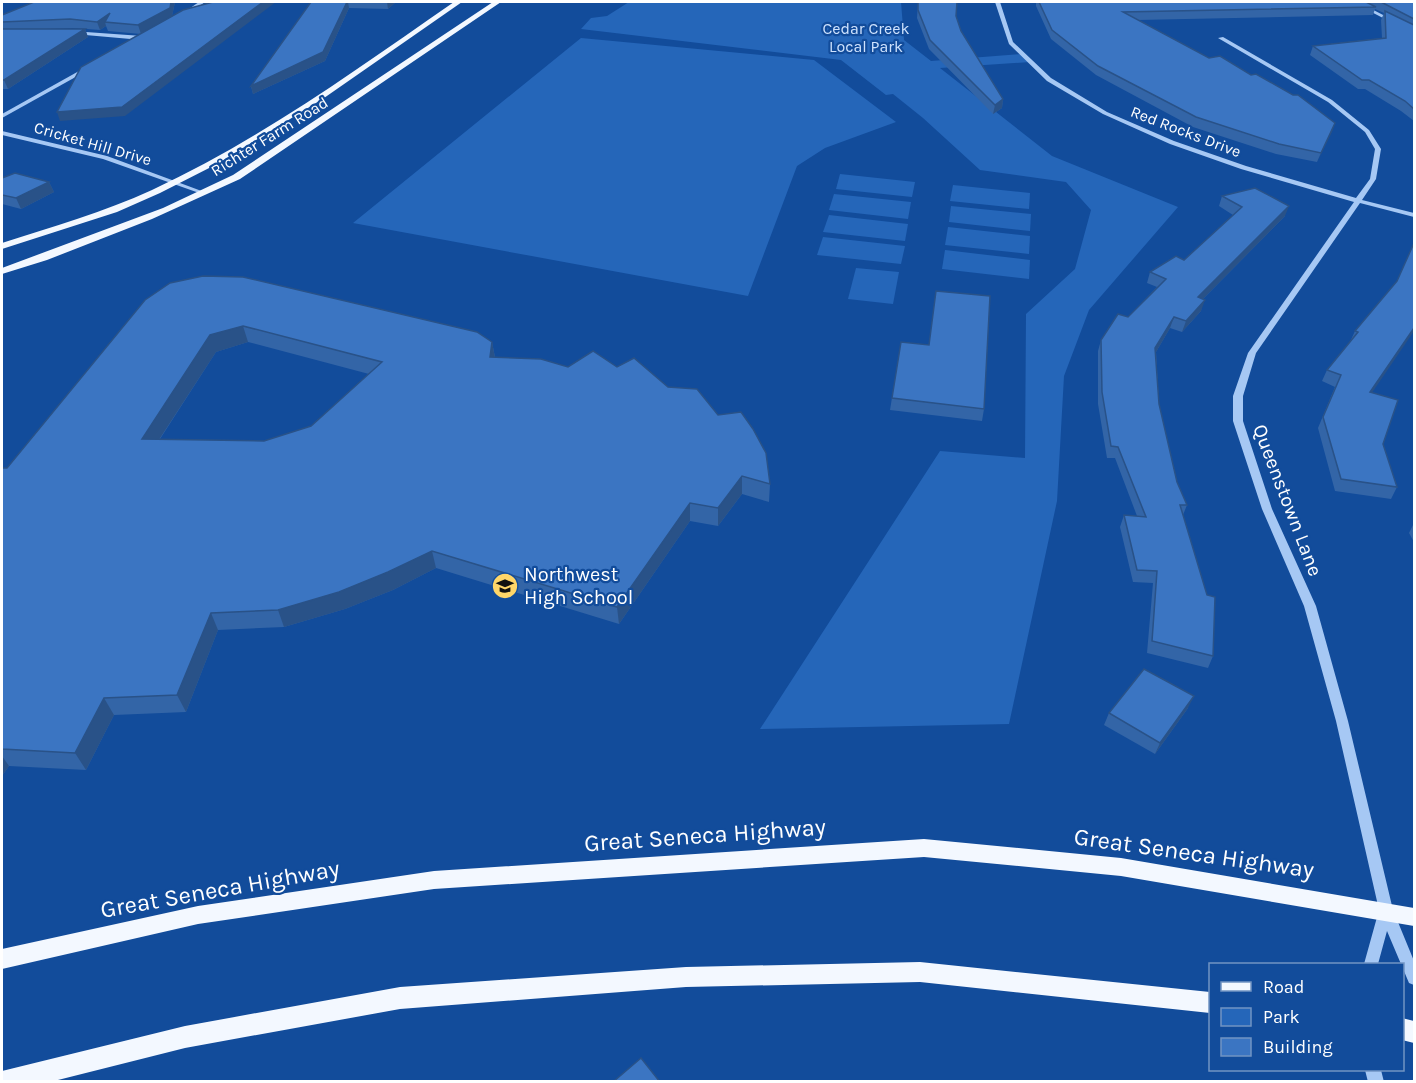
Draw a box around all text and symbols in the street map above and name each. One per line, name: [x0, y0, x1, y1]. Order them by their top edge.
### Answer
park label: Cedar Creek Local Park: [823, 19, 909, 56]
street label: Richter Farm Road: [207, 93, 331, 180]
street label: Red Rocks Drive: [1128, 102, 1244, 161]
street label: Cricket Hill Drive: [32, 118, 154, 169]
street label: Queenstown Lane: [1248, 421, 1327, 579]
place label: Northwest High School: [524, 563, 633, 609]
school or university icon: Northwest High School: [490, 571, 520, 601]
street label: Great Seneca Highway: [583, 813, 827, 857]
street label: Great Seneca Highway: [1072, 822, 1316, 884]
street label: Great Seneca Highway: [98, 854, 342, 924]
legend: [1209, 963, 1404, 1071]
text: Road: [1263, 976, 1304, 998]
text: Park: [1263, 1006, 1300, 1028]
text: Building: [1263, 1036, 1333, 1058]

